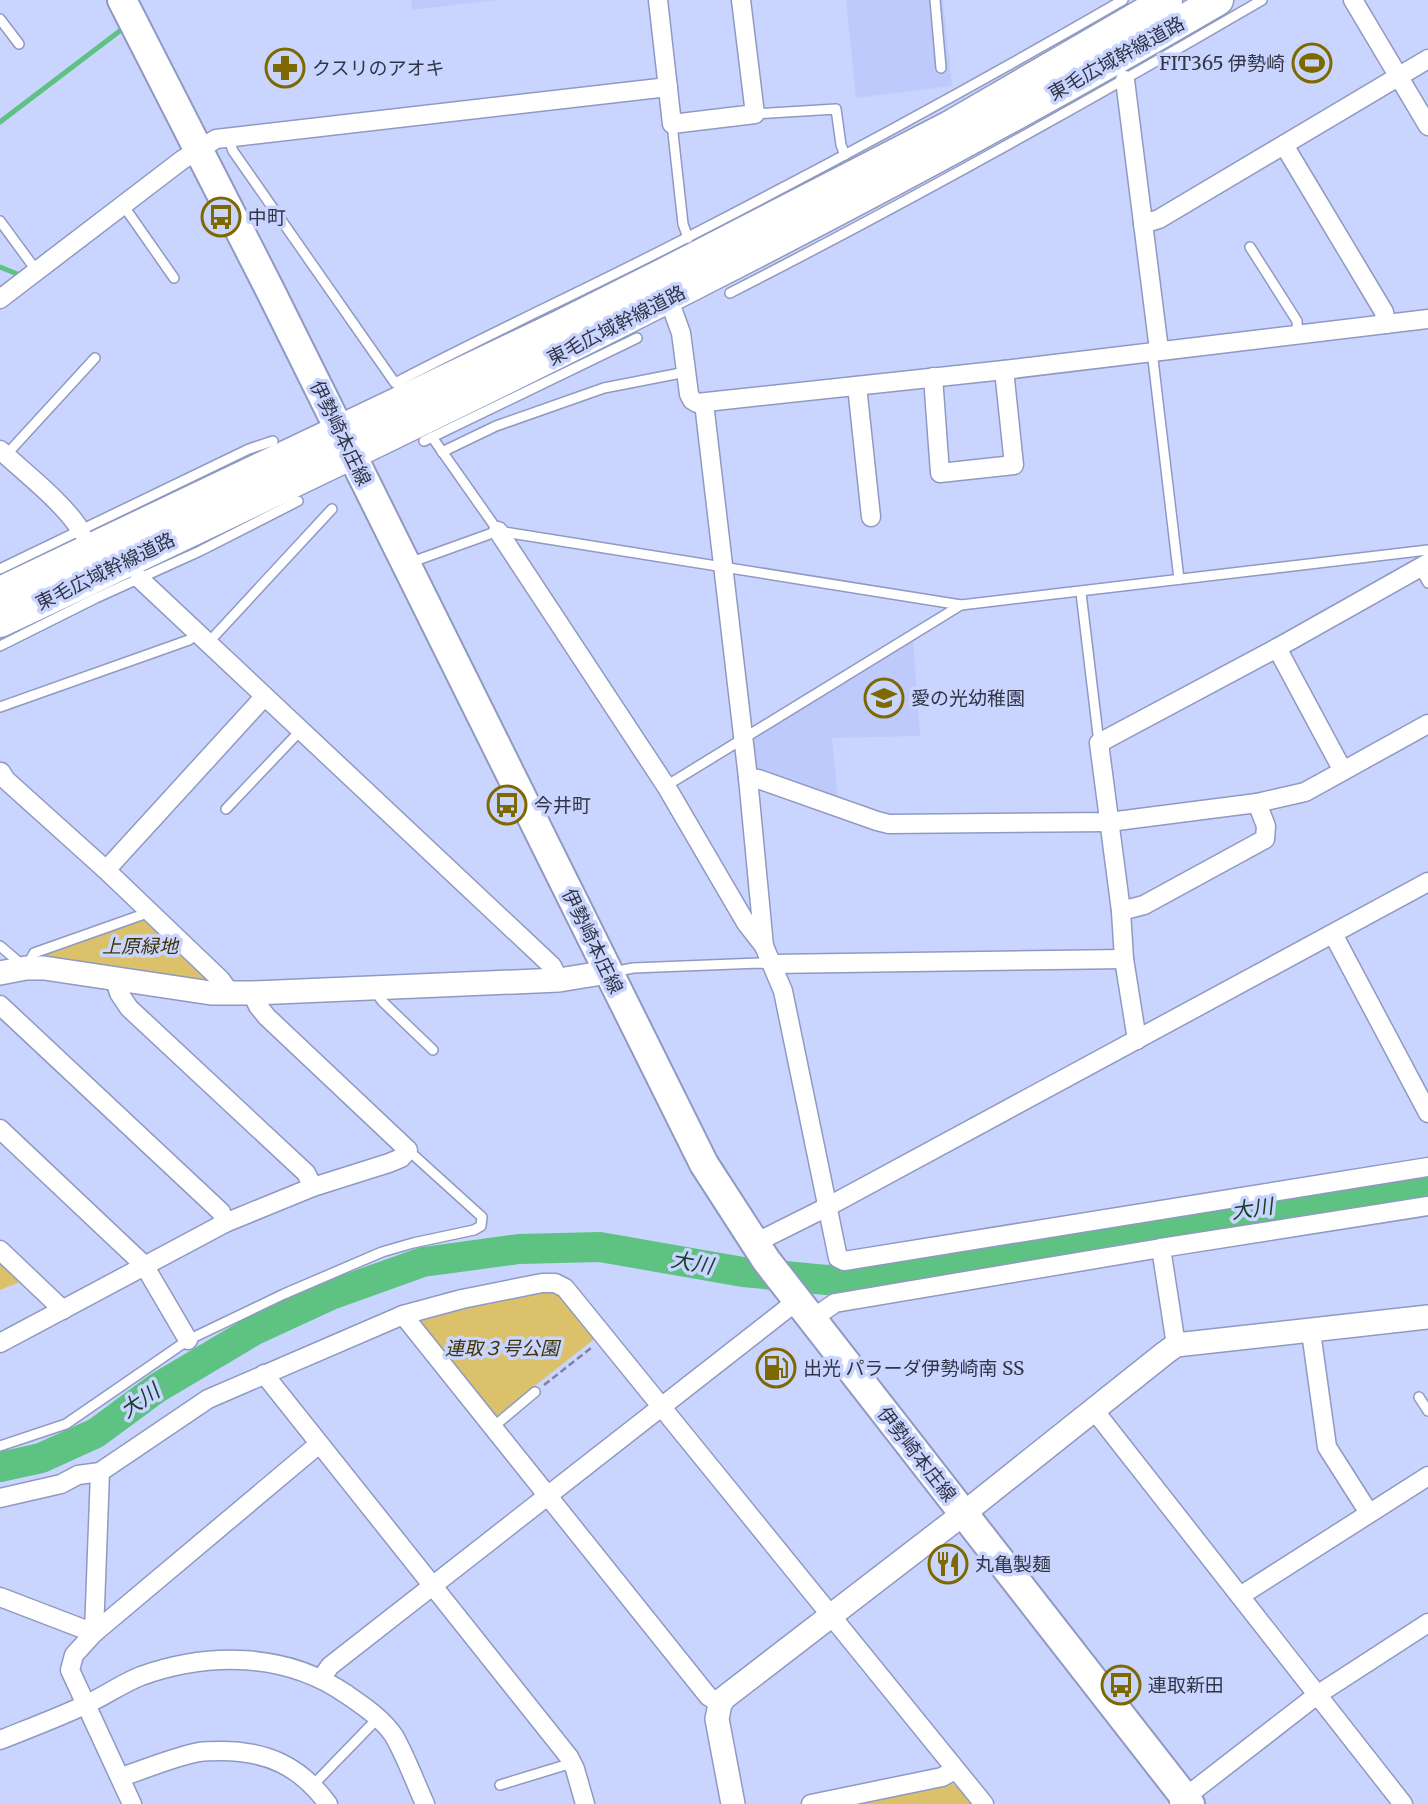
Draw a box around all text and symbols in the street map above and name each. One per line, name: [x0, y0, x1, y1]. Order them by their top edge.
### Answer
street label: 東毛広域幹線道路: [1044, 11, 1188, 105]
sports icon: FIT365 伊勢崎: [1291, 42, 1333, 84]
pharmacy icon: クスリのアオキ: [264, 47, 306, 89]
place label: FIT365 伊勢崎: [1159, 51, 1285, 75]
place label: クスリのアオキ: [312, 56, 444, 80]
bus stop icon: 中町: [200, 196, 242, 238]
place label: 中町: [248, 205, 286, 229]
street label: 東毛広域幹線道路: [543, 280, 689, 370]
street label: 伊勢崎本庄線: [305, 377, 377, 489]
street label: 東毛広域幹線道路: [31, 527, 179, 615]
school or university icon: 愛の光幼稚園: [863, 677, 905, 719]
place label: 愛の光幼稚園: [911, 686, 1025, 710]
bus stop icon: 今井町: [486, 784, 528, 826]
place label: 今井町: [534, 793, 591, 817]
street label: 伊勢崎本庄線: [557, 885, 629, 997]
park label: 上原緑地: [102, 934, 180, 958]
water label: 大川: [1229, 1192, 1277, 1225]
water label: 大川: [669, 1246, 717, 1280]
park label: 連取３号公園: [445, 1336, 562, 1360]
fuel station icon: 出光 パラーダ伊勢崎南 SS: [755, 1347, 797, 1389]
place label: 出光 パラーダ伊勢崎南 SS: [803, 1356, 1024, 1380]
water label: 大川: [115, 1376, 166, 1424]
street label: 伊勢崎本庄線: [872, 1402, 962, 1506]
restaurant icon: 丸亀製麺: [927, 1543, 969, 1585]
place label: 丸亀製麺: [975, 1552, 1051, 1576]
bus stop icon: 連取新田: [1100, 1664, 1142, 1706]
place label: 連取新田: [1148, 1673, 1224, 1697]

